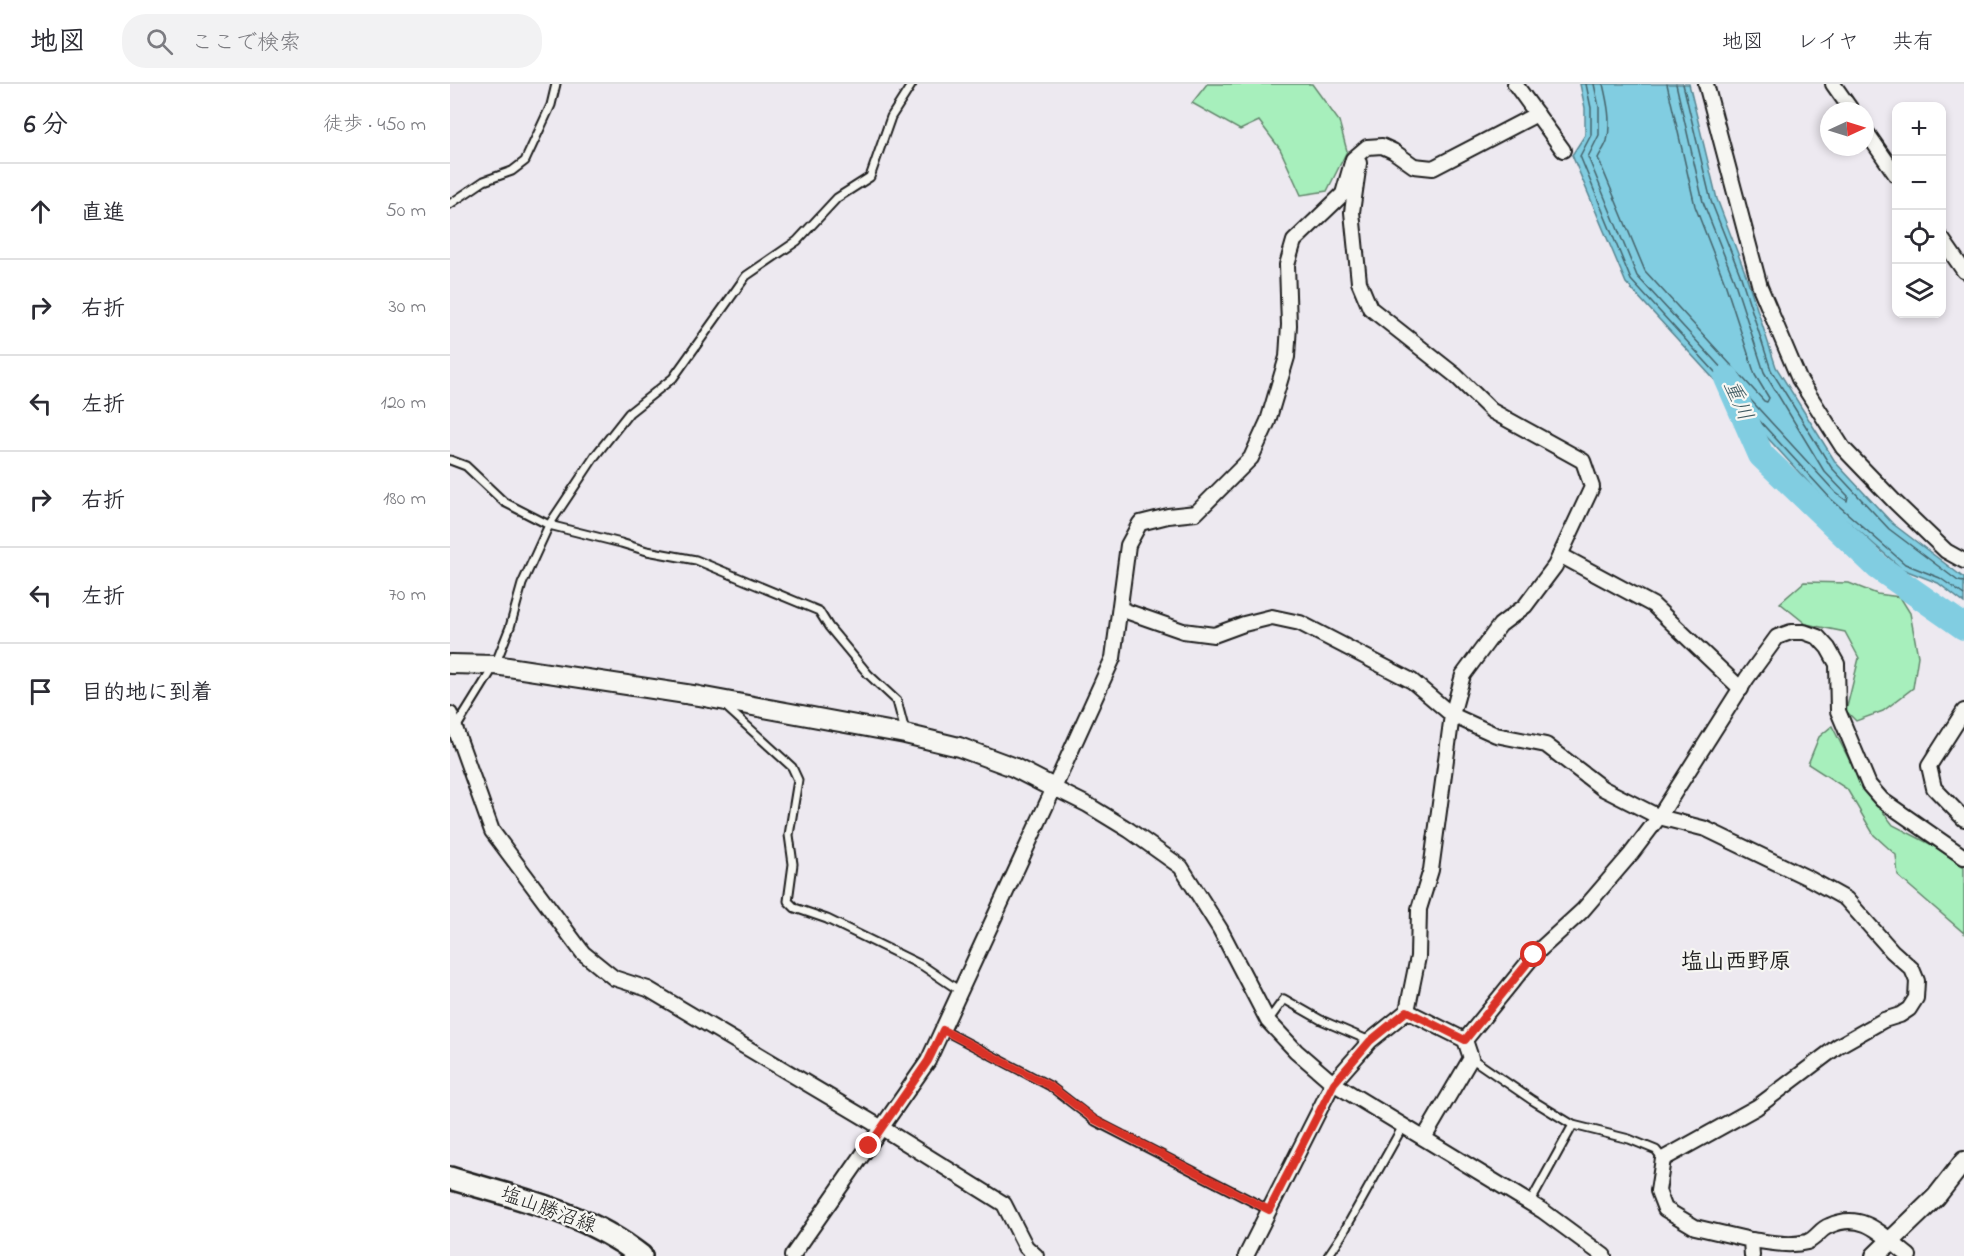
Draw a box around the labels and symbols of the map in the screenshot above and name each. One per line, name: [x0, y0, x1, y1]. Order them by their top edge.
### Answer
north arrow: [1820, 102, 1874, 156]
water label: 重川: [1715, 376, 1759, 426]
route start: [1520, 941, 1546, 967]
district label: 塩山西野原: [1681, 947, 1791, 979]
route end: [855, 1132, 881, 1158]
street label: 塩山勝沼線: [496, 1180, 600, 1242]

